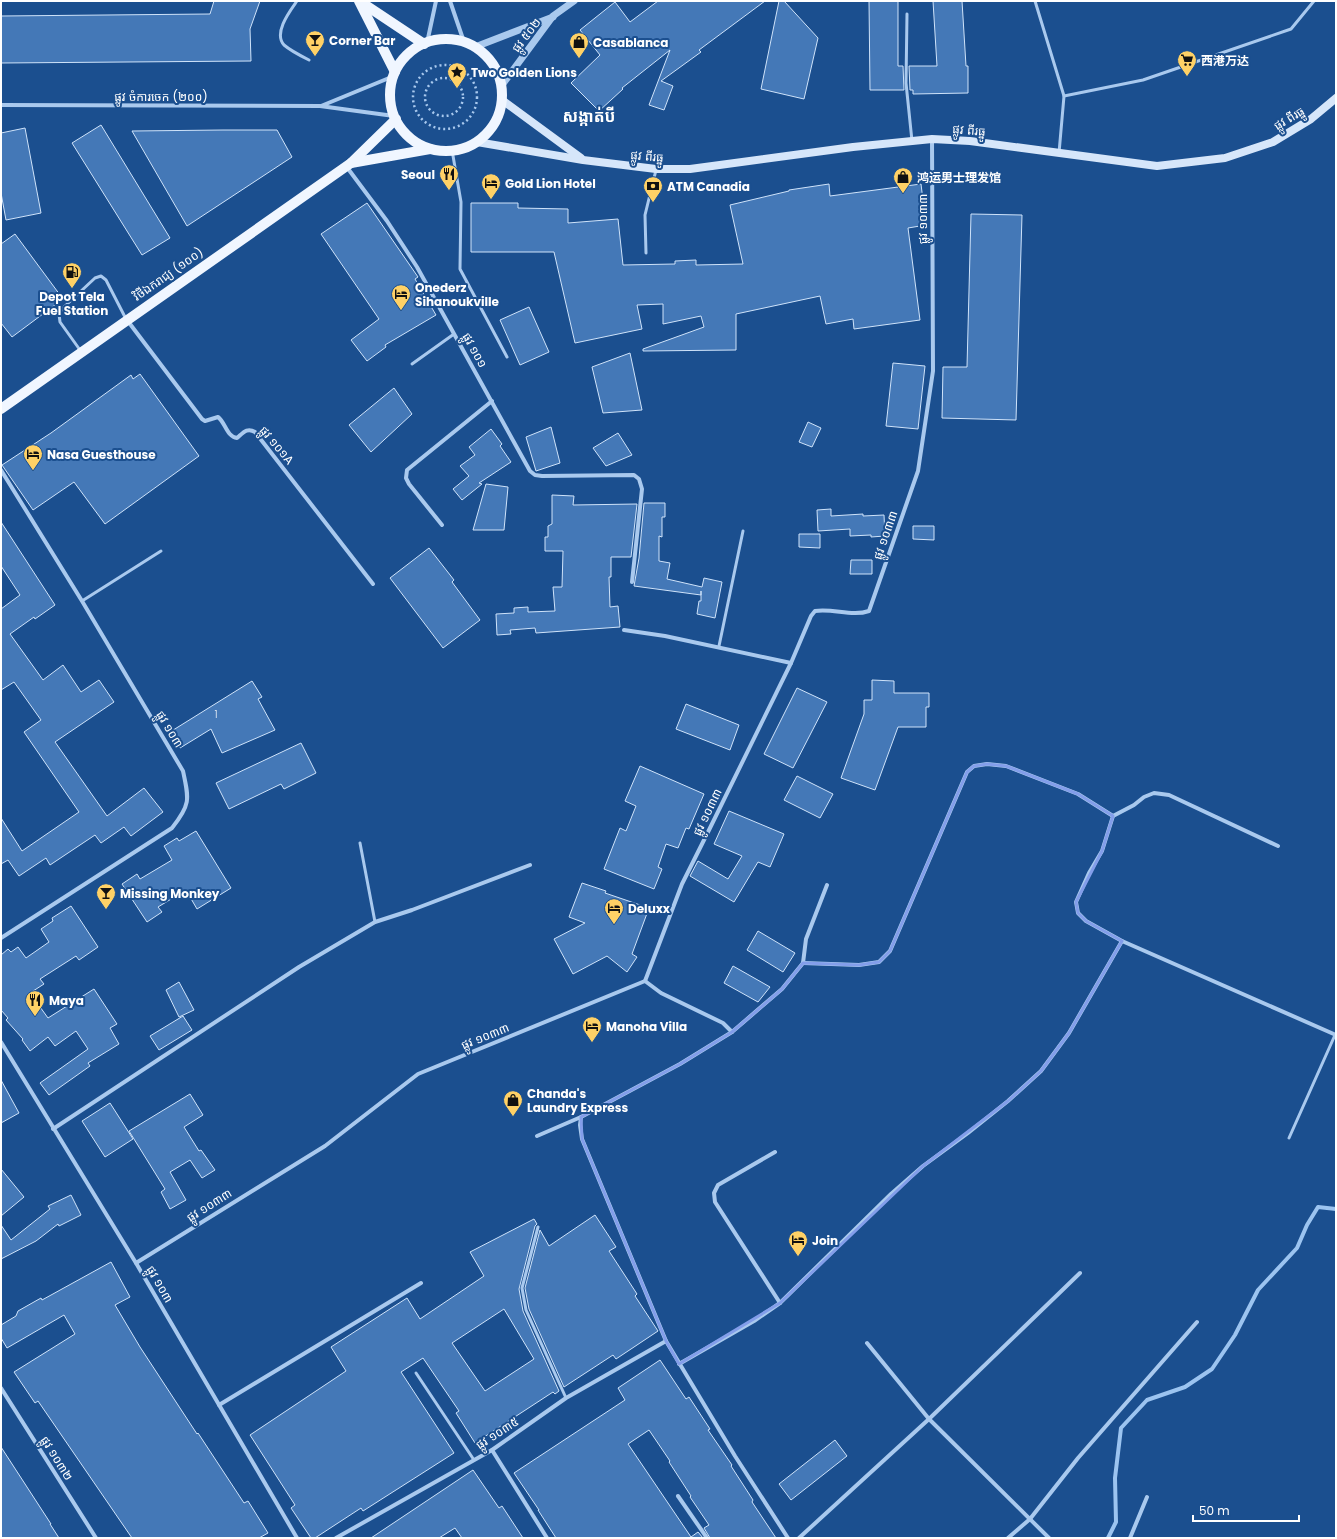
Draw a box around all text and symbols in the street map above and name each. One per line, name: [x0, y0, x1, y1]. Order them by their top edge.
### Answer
street label: ផ្លូវ ៥០២: [507, 14, 547, 57]
bar icon: Corner Bar: [304, 29, 326, 57]
shop icon: Casablanca: [568, 31, 590, 59]
place label: Corner Bar: [329, 32, 395, 49]
place label: Casablanca: [593, 34, 668, 51]
supermarket icon: 西港万达: [1176, 49, 1198, 77]
place label: 西港万达: [1201, 52, 1249, 69]
place icon: Two Golden Lions: [446, 61, 468, 89]
place label: Two Golden Lions: [471, 64, 577, 81]
street label: ផ្លូវ ចំការចេក (២០០): [114, 88, 208, 107]
street label: ផ្លូវ ពីរធ្នូ: [1270, 102, 1309, 136]
district label: សង្កាត់បី: [562, 105, 616, 128]
street label: ផ្លូវ ពីរធ្នូ: [951, 120, 986, 142]
street label: ផ្លូវ ពីរធ្នូ: [629, 146, 664, 168]
restaurant icon: Seoul: [438, 163, 460, 191]
place label: Seoul: [401, 166, 435, 183]
shop icon: 鸿运男士理发馆: [892, 166, 914, 194]
place label: 鸿运男士理发馆: [917, 169, 1001, 186]
hotel icon: Gold Lion Hotel: [480, 172, 502, 200]
place label: Gold Lion Hotel: [505, 175, 596, 192]
bank icon: ATM Canadia: [642, 175, 664, 203]
place label: ATM Canadia: [667, 178, 750, 195]
street label: ផ្លូវ ១០៣៣: [914, 194, 933, 244]
street label: វិថីឯករាជ្យ (១០០): [129, 243, 207, 305]
fuel station icon: Depot Tela Fuel Station: [61, 261, 83, 289]
place label: Onederz Sihanoukville: [415, 279, 500, 310]
hotel icon: Onederz Sihanoukville: [390, 283, 412, 311]
place label: Depot Tela Fuel Station: [36, 288, 108, 319]
street label: ផ្លូវ ១០១: [456, 329, 492, 372]
street label: ផ្លូវ ១០១A: [254, 422, 298, 470]
hotel icon: Nasa Guesthouse: [22, 443, 44, 471]
place label: Nasa Guesthouse: [47, 446, 156, 463]
street label: ផ្លូវ ១០៣៣: [869, 508, 904, 563]
street label: ផ្លូវ ១០៣: [150, 707, 188, 752]
house number: 1: [214, 707, 218, 722]
street label: ផ្លូវ ១០៣៣: [688, 786, 728, 840]
bar icon: Missing Monkey: [95, 882, 117, 910]
place label: Missing Monkey: [120, 885, 220, 902]
hotel icon: Deluxx: [603, 897, 625, 925]
place label: Deluxx: [628, 900, 671, 917]
restaurant icon: Maya: [24, 989, 46, 1017]
place label: Maya: [49, 992, 84, 1009]
hotel icon: Manoha Villa: [581, 1015, 603, 1043]
place label: Manoha Villa: [606, 1018, 687, 1035]
street label: ផ្លូវ ១០៣៣: [458, 1019, 513, 1056]
place label: Chanda's Laundry Express: [527, 1085, 628, 1116]
shop icon: Chanda's Laundry Express: [502, 1089, 524, 1117]
street label: ផ្លូវ ១០៣៣: [183, 1184, 236, 1228]
hotel icon: Join: [787, 1229, 809, 1257]
place label: Join: [812, 1232, 838, 1249]
street label: ផ្លូវ ១០៣: [140, 1262, 177, 1307]
street label: ផ្លូវ ១០៣៥: [472, 1413, 523, 1455]
street label: ផ្លូវ ១០៣២: [35, 1433, 77, 1485]
scale bar: [1193, 1497, 1299, 1523]
text: 50 m: [1199, 1502, 1230, 1519]

